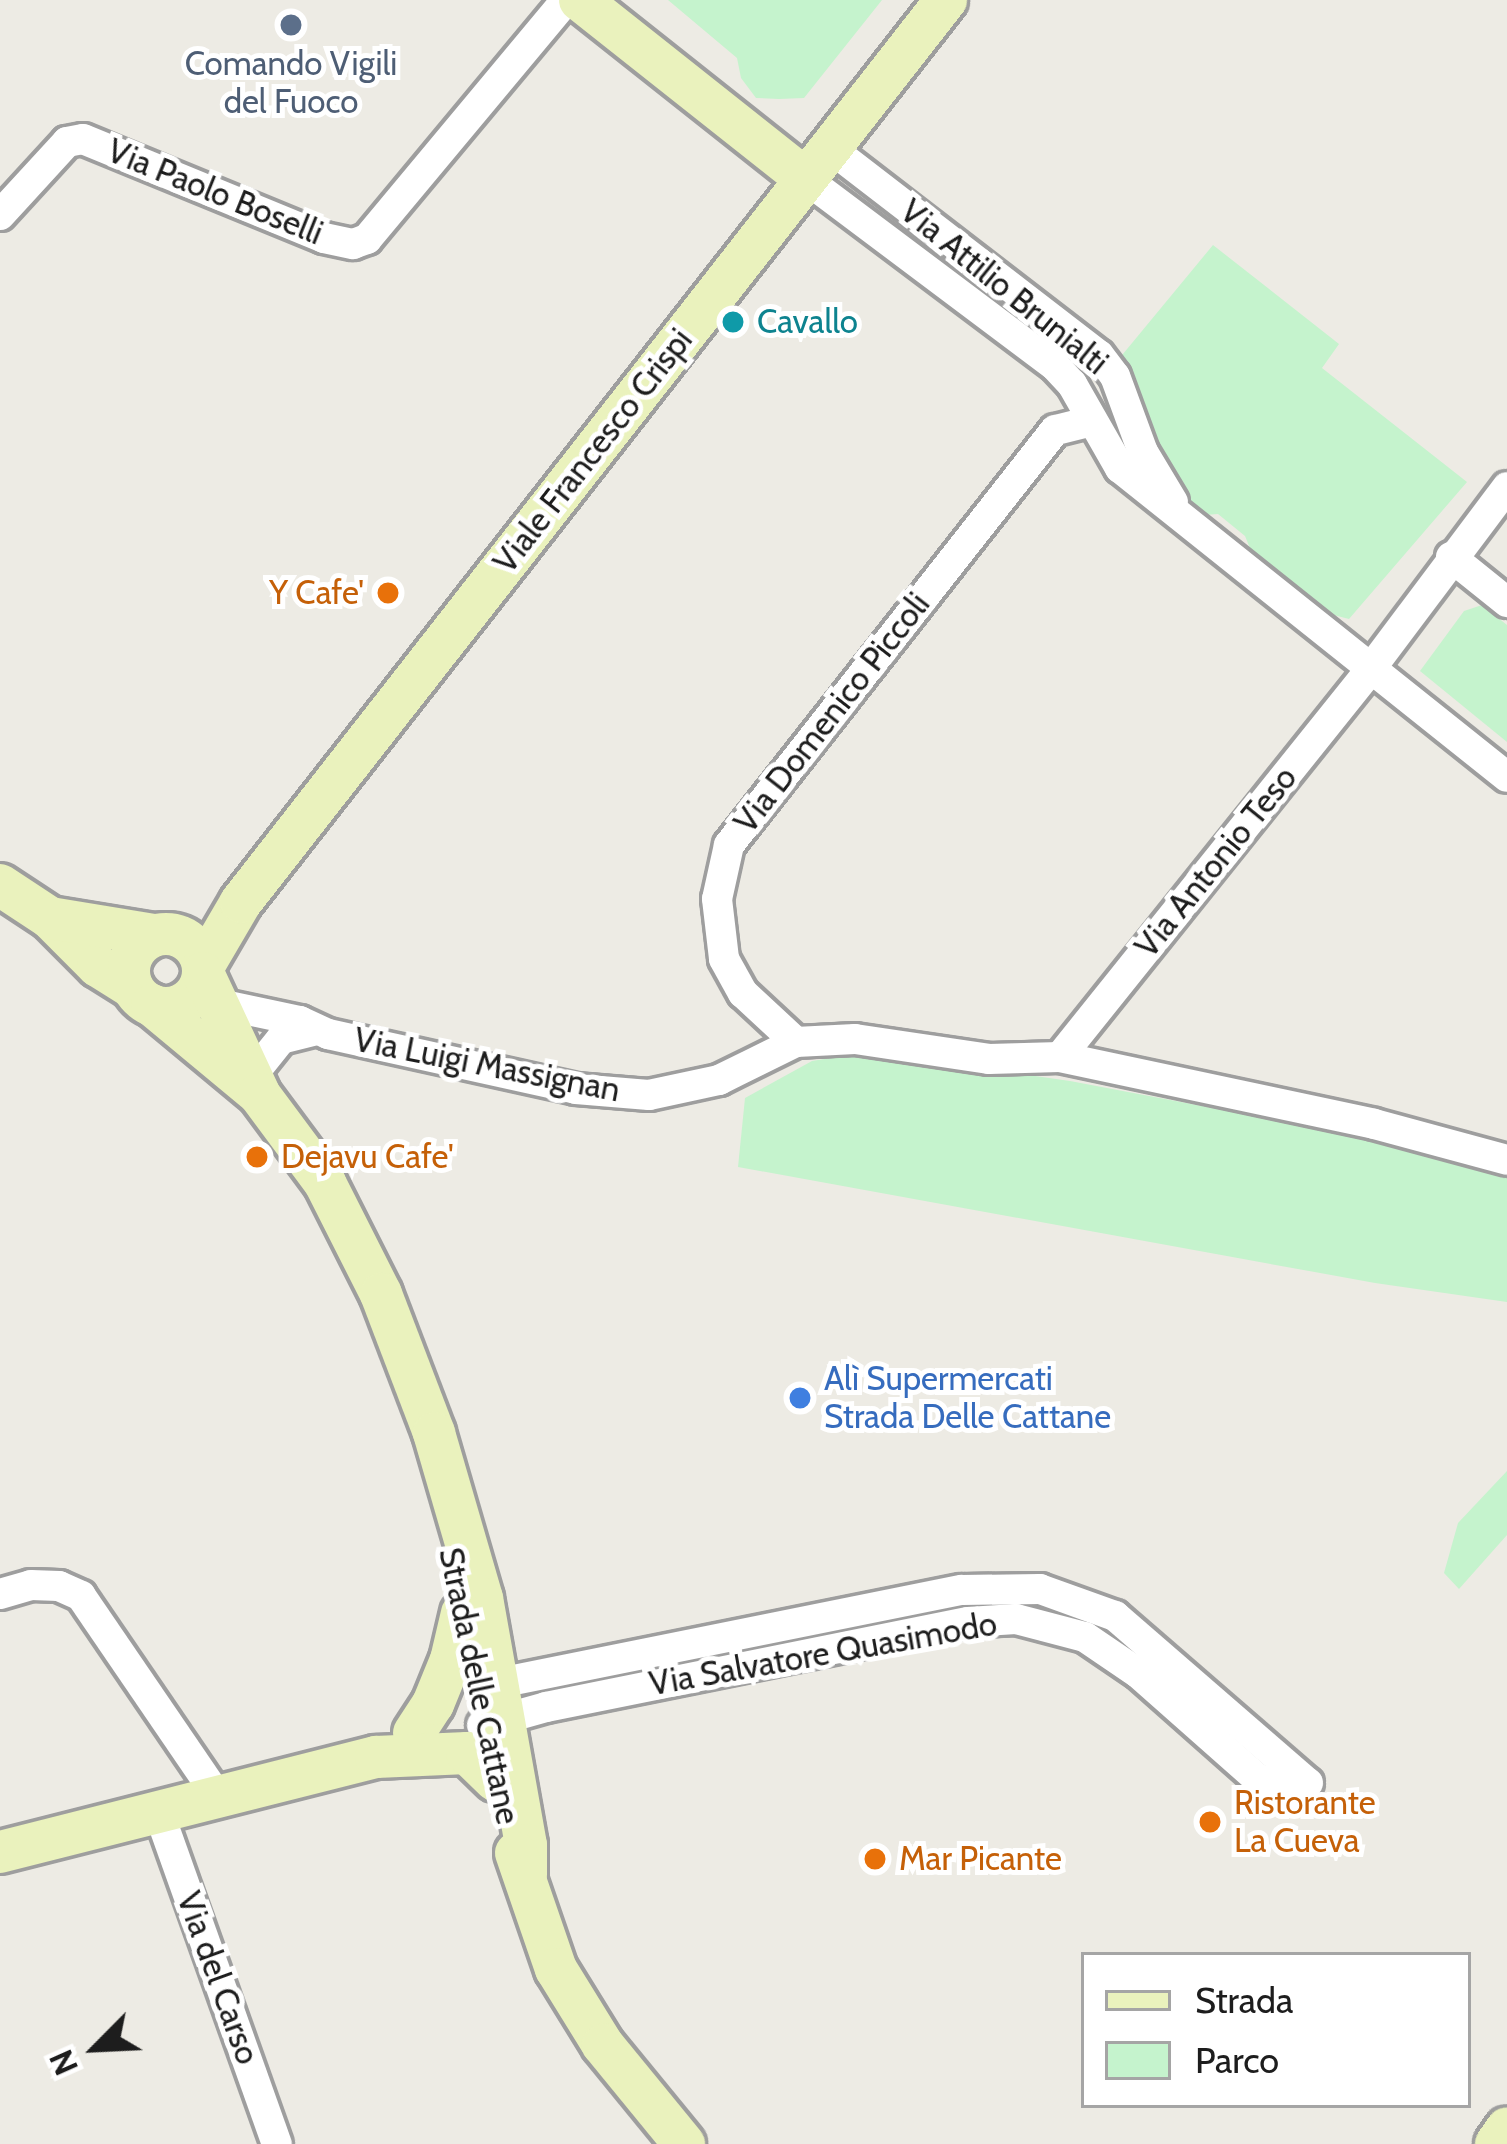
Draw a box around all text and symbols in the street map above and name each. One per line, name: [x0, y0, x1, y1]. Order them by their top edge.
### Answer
marker: Comando Vigili del Fuoco: [278, 12, 304, 38]
place label: Comando Vigili del Fuoco: [185, 44, 397, 122]
street label: Via Paolo Boselli: [102, 131, 328, 253]
street label: Via Attilio Brunialti: [892, 191, 1116, 383]
place label: Cavallo: [757, 302, 858, 342]
marker: Cavallo: [720, 309, 746, 335]
street label: Viale Francesco Crispi: [485, 321, 701, 581]
place label: Y Cafe': [269, 573, 364, 613]
marker: Y Cafe': [375, 580, 401, 606]
street label: Via Domenico Piccoli: [726, 585, 938, 841]
street label: Via Antonio Teso: [1127, 759, 1305, 965]
street label: Via Luigi Massignan: [351, 1020, 623, 1110]
place label: Dejavu Cafe': [281, 1137, 454, 1177]
marker: Dejavu Cafe': [244, 1144, 270, 1170]
place label: Alì Supermercati Strada Delle Cattane: [824, 1359, 1111, 1437]
marker: Alì Supermercati Strada Delle Cattane: [787, 1385, 813, 1411]
street label: Strada delle Cattane: [430, 1544, 528, 1828]
street label: Via Salvatore Quasimodo: [646, 1604, 1000, 1704]
place label: Ristorante La Cueva: [1234, 1783, 1376, 1861]
marker: Ristorante La Cueva: [1197, 1809, 1223, 1835]
place label: Mar Picante: [899, 1839, 1062, 1879]
marker: Mar Picante: [862, 1846, 888, 1872]
street label: Via del Carso: [168, 1886, 268, 2070]
legend: [1081, 1952, 1471, 2108]
text: Strada: [1195, 1978, 1293, 2022]
north arrow: [36, 1988, 156, 2108]
text: Parco: [1195, 2038, 1279, 2082]
text: N: [40, 2044, 86, 2081]

